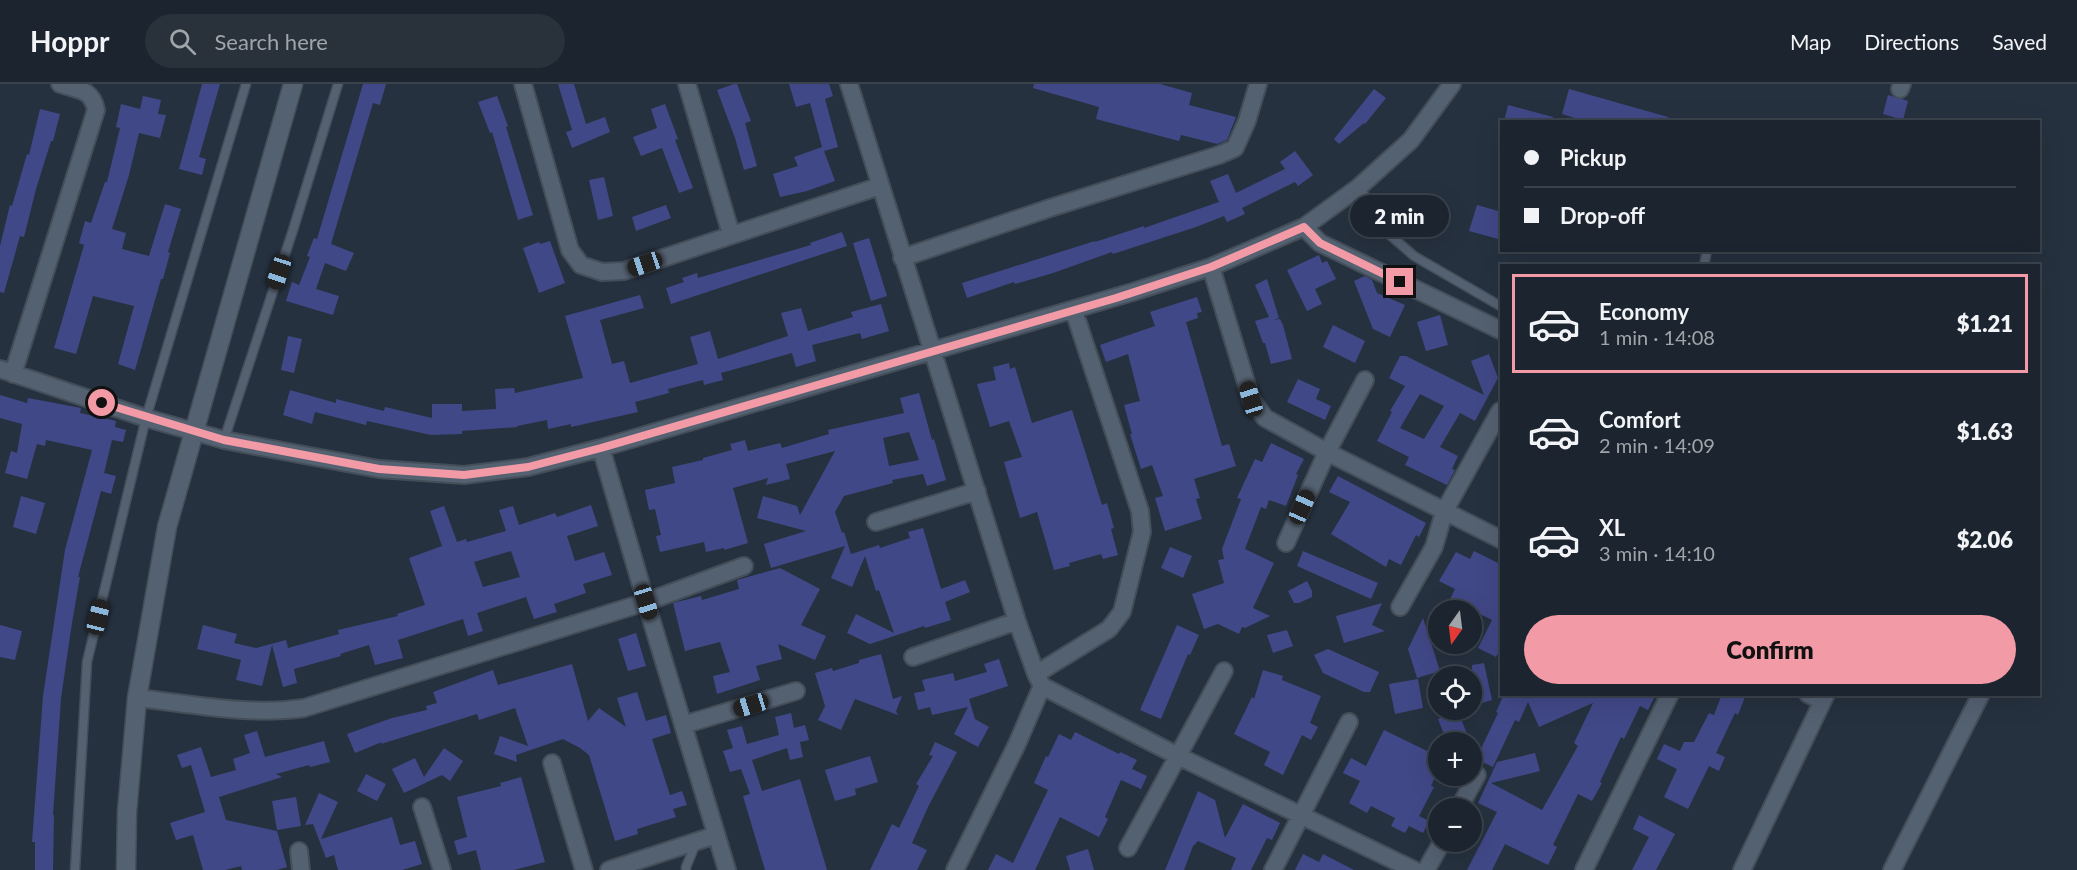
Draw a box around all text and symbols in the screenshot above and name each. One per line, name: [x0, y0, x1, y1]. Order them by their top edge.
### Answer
search box: [145, 14, 565, 68]
text: Hoppr: [30, 24, 109, 58]
icon: search: [166, 25, 199, 58]
text: Search here: [214, 28, 328, 55]
text: Map: [1790, 29, 1831, 54]
text: Directions: [1864, 29, 1959, 54]
text: Saved: [1992, 29, 2047, 54]
text: Pickup: [1560, 144, 1626, 171]
callout: 2 min: [1350, 195, 1450, 237]
text: Drop-off: [1560, 202, 1645, 229]
text: 2 min: [1375, 204, 1424, 228]
car: [625, 250, 665, 278]
car: [265, 252, 293, 292]
route end: [1386, 268, 1413, 295]
icon: car: [1527, 297, 1581, 351]
text: Economy: [1599, 298, 1689, 325]
text: $1.21: [1957, 310, 2013, 337]
text: 1 min · 14:08: [1599, 325, 1715, 349]
car: [1237, 379, 1265, 419]
route start: [88, 389, 115, 416]
icon: car: [1527, 405, 1581, 459]
text: Comfort: [1599, 406, 1681, 433]
text: $1.63: [1957, 418, 2013, 445]
text: 2 min · 14:09: [1599, 433, 1715, 457]
car: [1286, 487, 1318, 527]
icon: car: [1527, 513, 1581, 567]
text: XL: [1599, 514, 1625, 541]
text: $2.06: [1957, 526, 2013, 553]
text: 3 min · 14:10: [1599, 541, 1715, 565]
car: [632, 582, 660, 622]
car: [85, 597, 111, 637]
north arrow: [1428, 600, 1482, 654]
map controls: [1428, 600, 1482, 852]
button: Confirm: [1524, 615, 2016, 684]
button: locate: [1428, 666, 1482, 720]
car: [731, 691, 771, 719]
button: +: [1428, 732, 1482, 786]
button: −: [1428, 798, 1482, 852]

